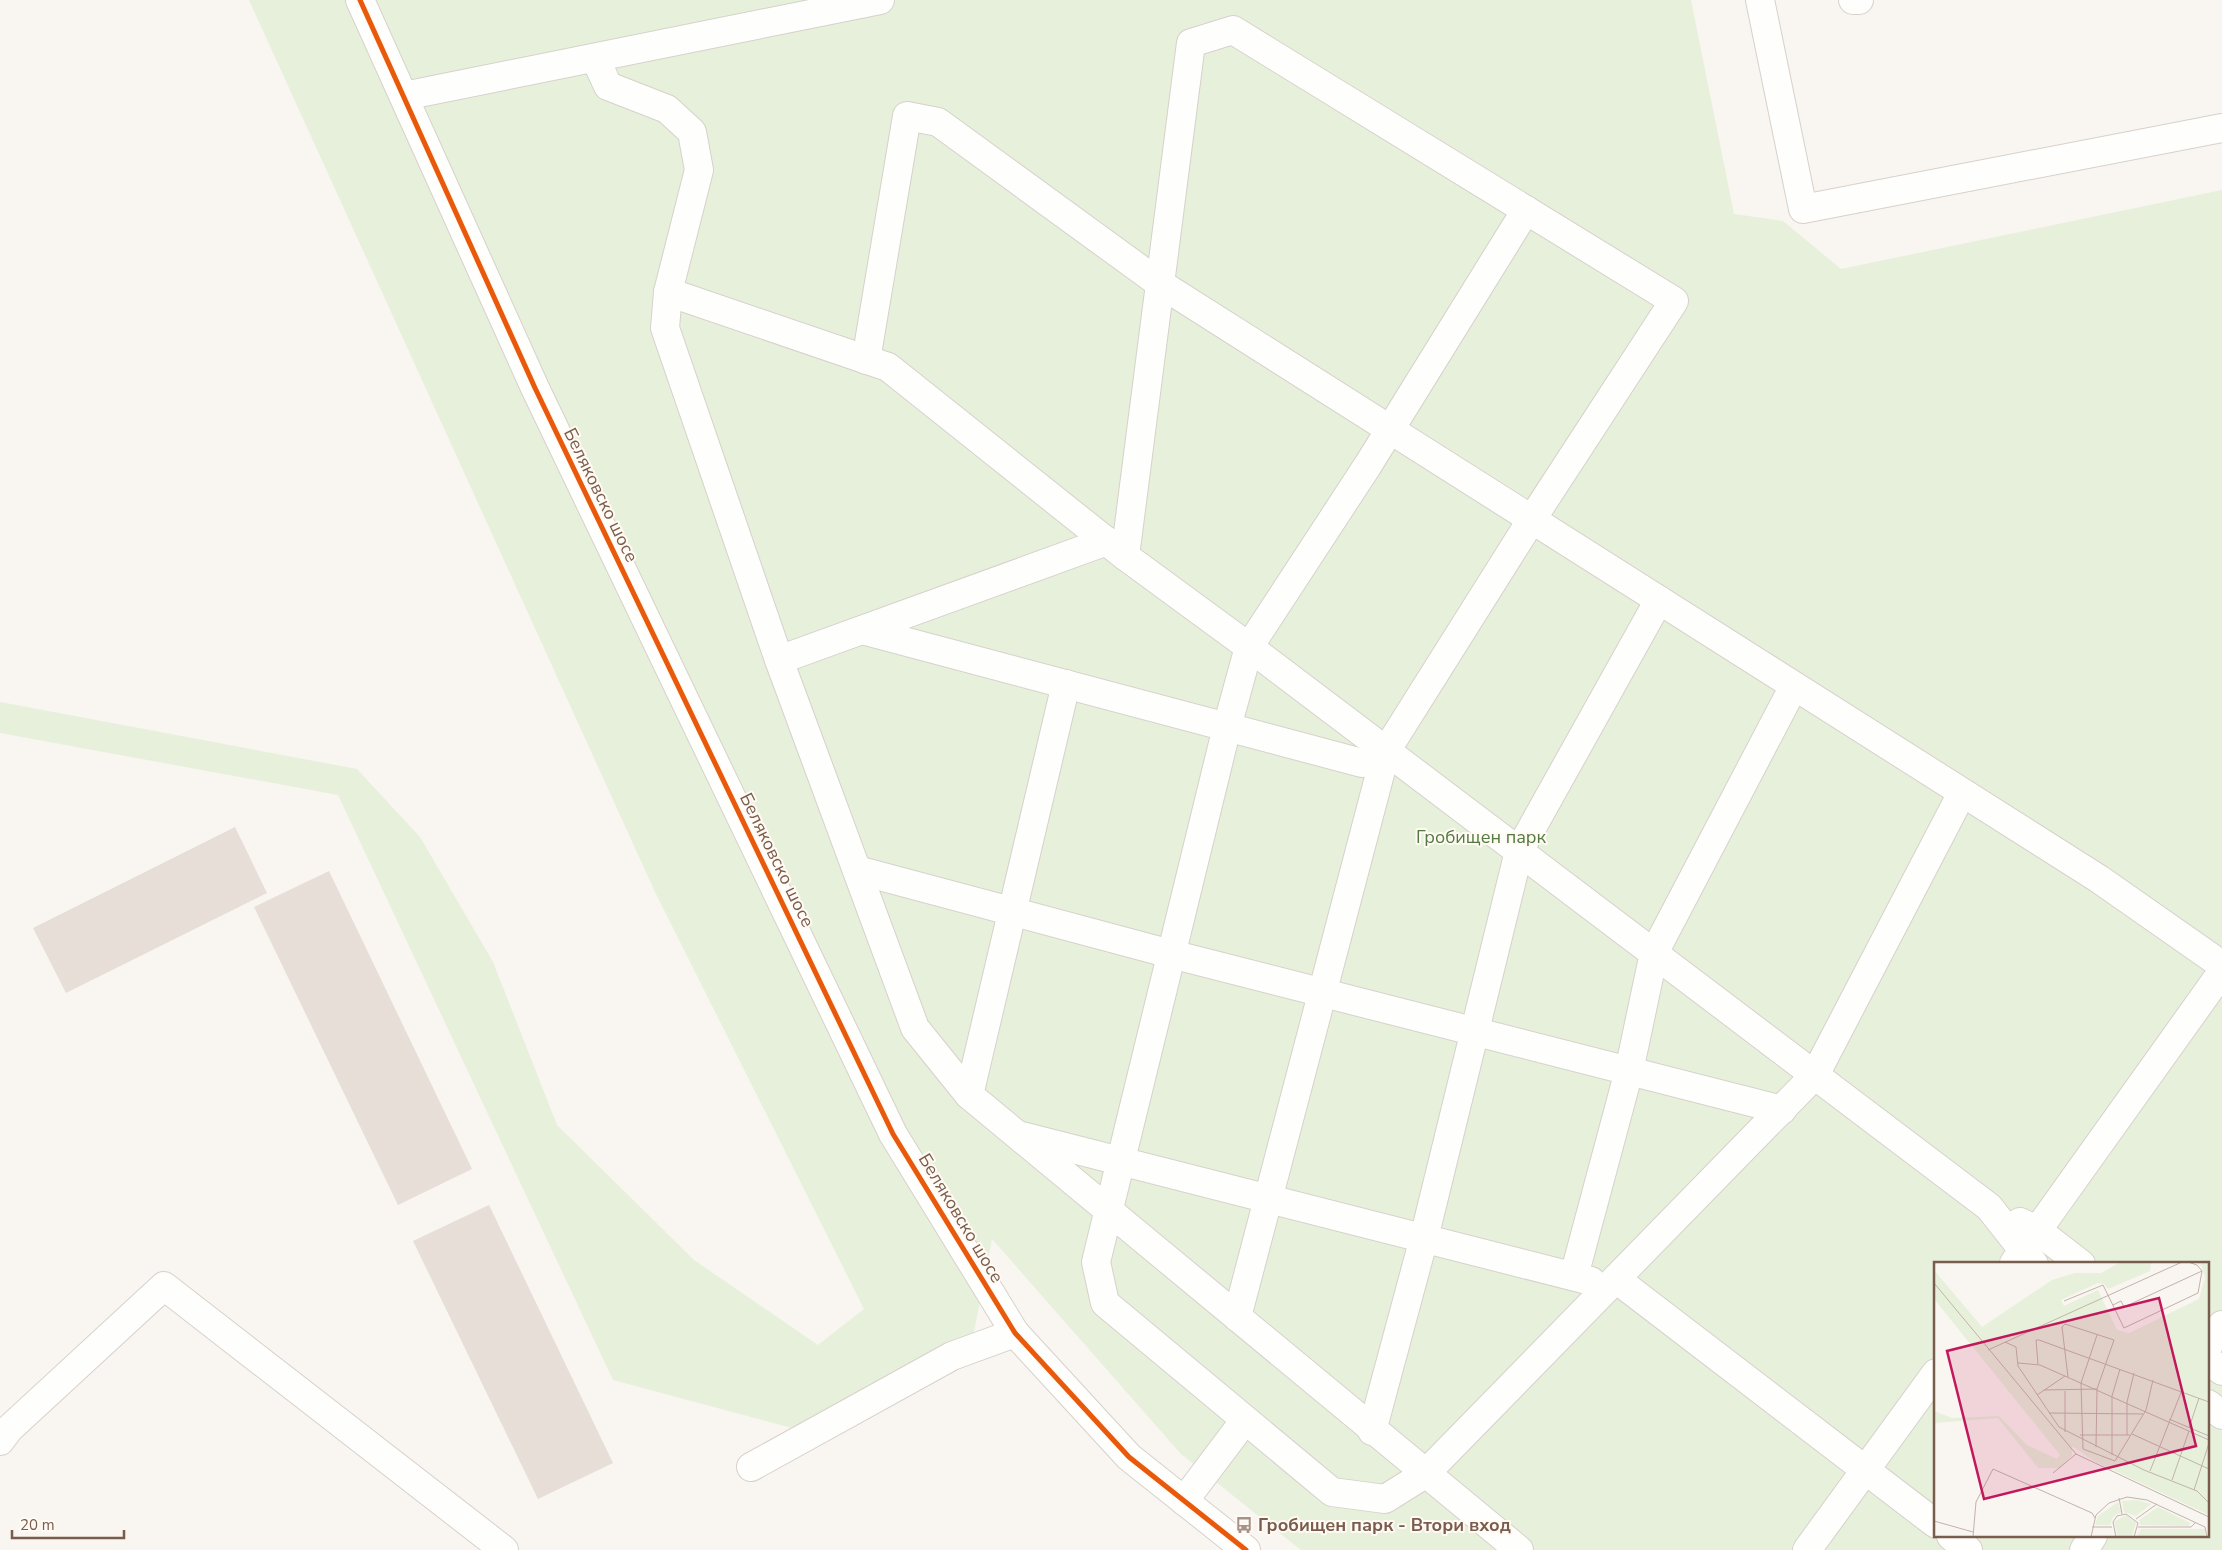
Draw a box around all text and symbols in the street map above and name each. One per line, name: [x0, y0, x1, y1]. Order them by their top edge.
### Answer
street label: Беляковско шосе: [558, 424, 644, 566]
street label: Беляковско шосе: [734, 789, 820, 931]
park label: Гробищен парк: [1416, 825, 1547, 849]
street label: Беляковско шосе: [913, 1149, 1009, 1287]
inset map: [1934, 1262, 2210, 1538]
scale bar: [12, 1508, 125, 1540]
place label: Гробищен парк - Втори вход: [1258, 1513, 1511, 1537]
text: 20 m: [20, 1515, 55, 1535]
bus stop icon: Гробищен парк - Втори вход: [1234, 1515, 1254, 1535]

